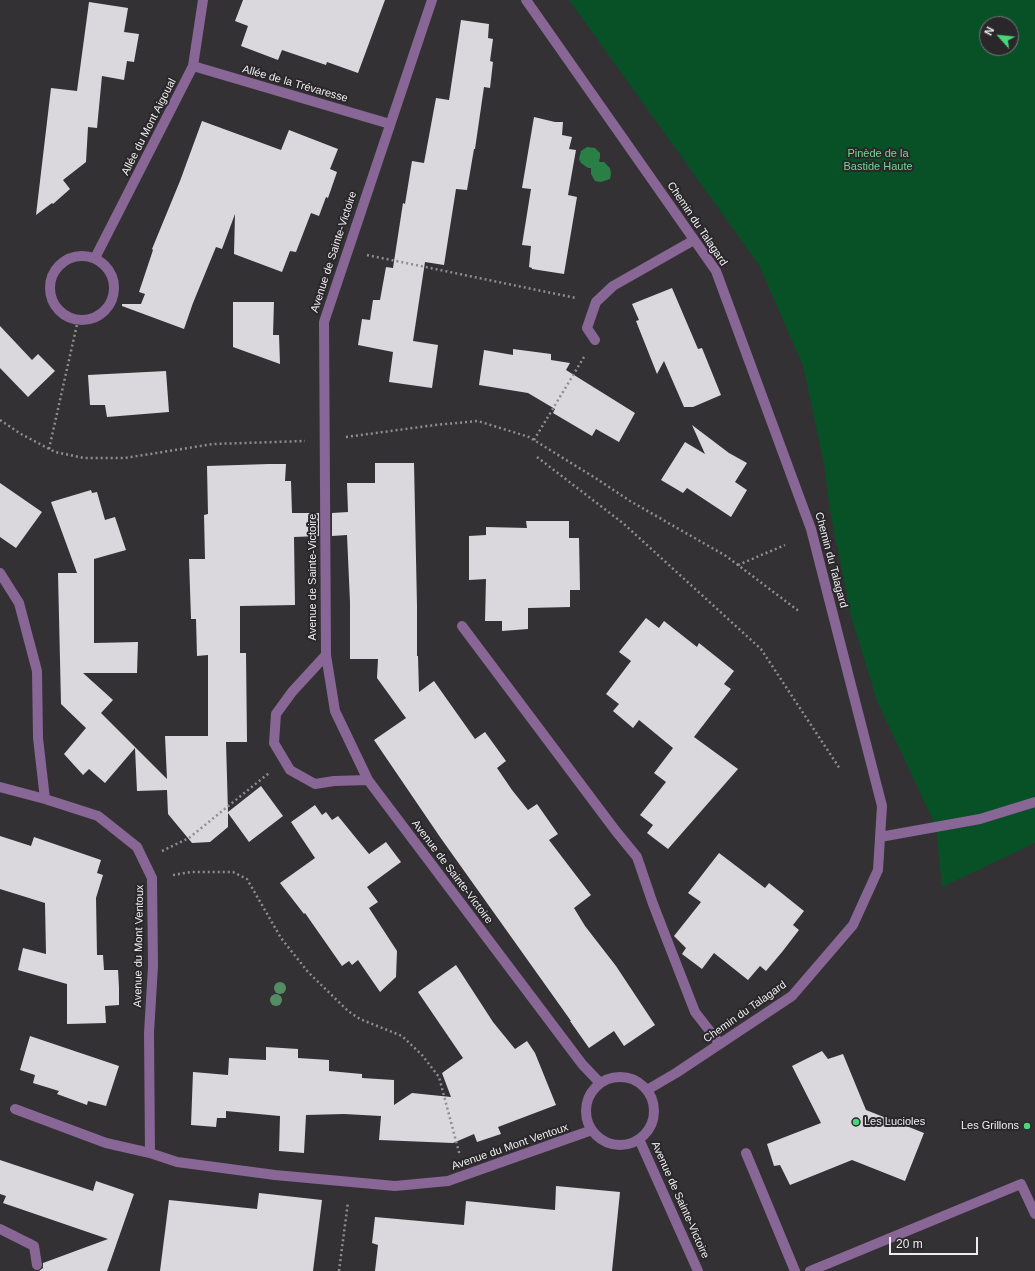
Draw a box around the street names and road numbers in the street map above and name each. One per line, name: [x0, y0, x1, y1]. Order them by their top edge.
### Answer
street label: Allée de la Trévaresse: [241, 63, 349, 105]
street label: Allée du Mont Aigoual: [119, 76, 179, 178]
street label: Chemin du Talagard: [664, 180, 730, 268]
street label: Avenue de Sainte-Victoire: [308, 190, 360, 314]
street label: Chemin du Talagard: [812, 511, 850, 609]
street label: Avenue de Sainte-Victoire: [306, 514, 320, 640]
street label: Avenue de Sainte-Victoire: [409, 817, 495, 927]
street label: Avenue du Mont Ventoux: [131, 885, 147, 1007]
street label: Chemin du Talagard: [701, 978, 789, 1046]
street label: Avenue du Mont Ventoux: [450, 1121, 570, 1173]
street label: Avenue de Sainte-Victoire: [648, 1139, 712, 1261]

